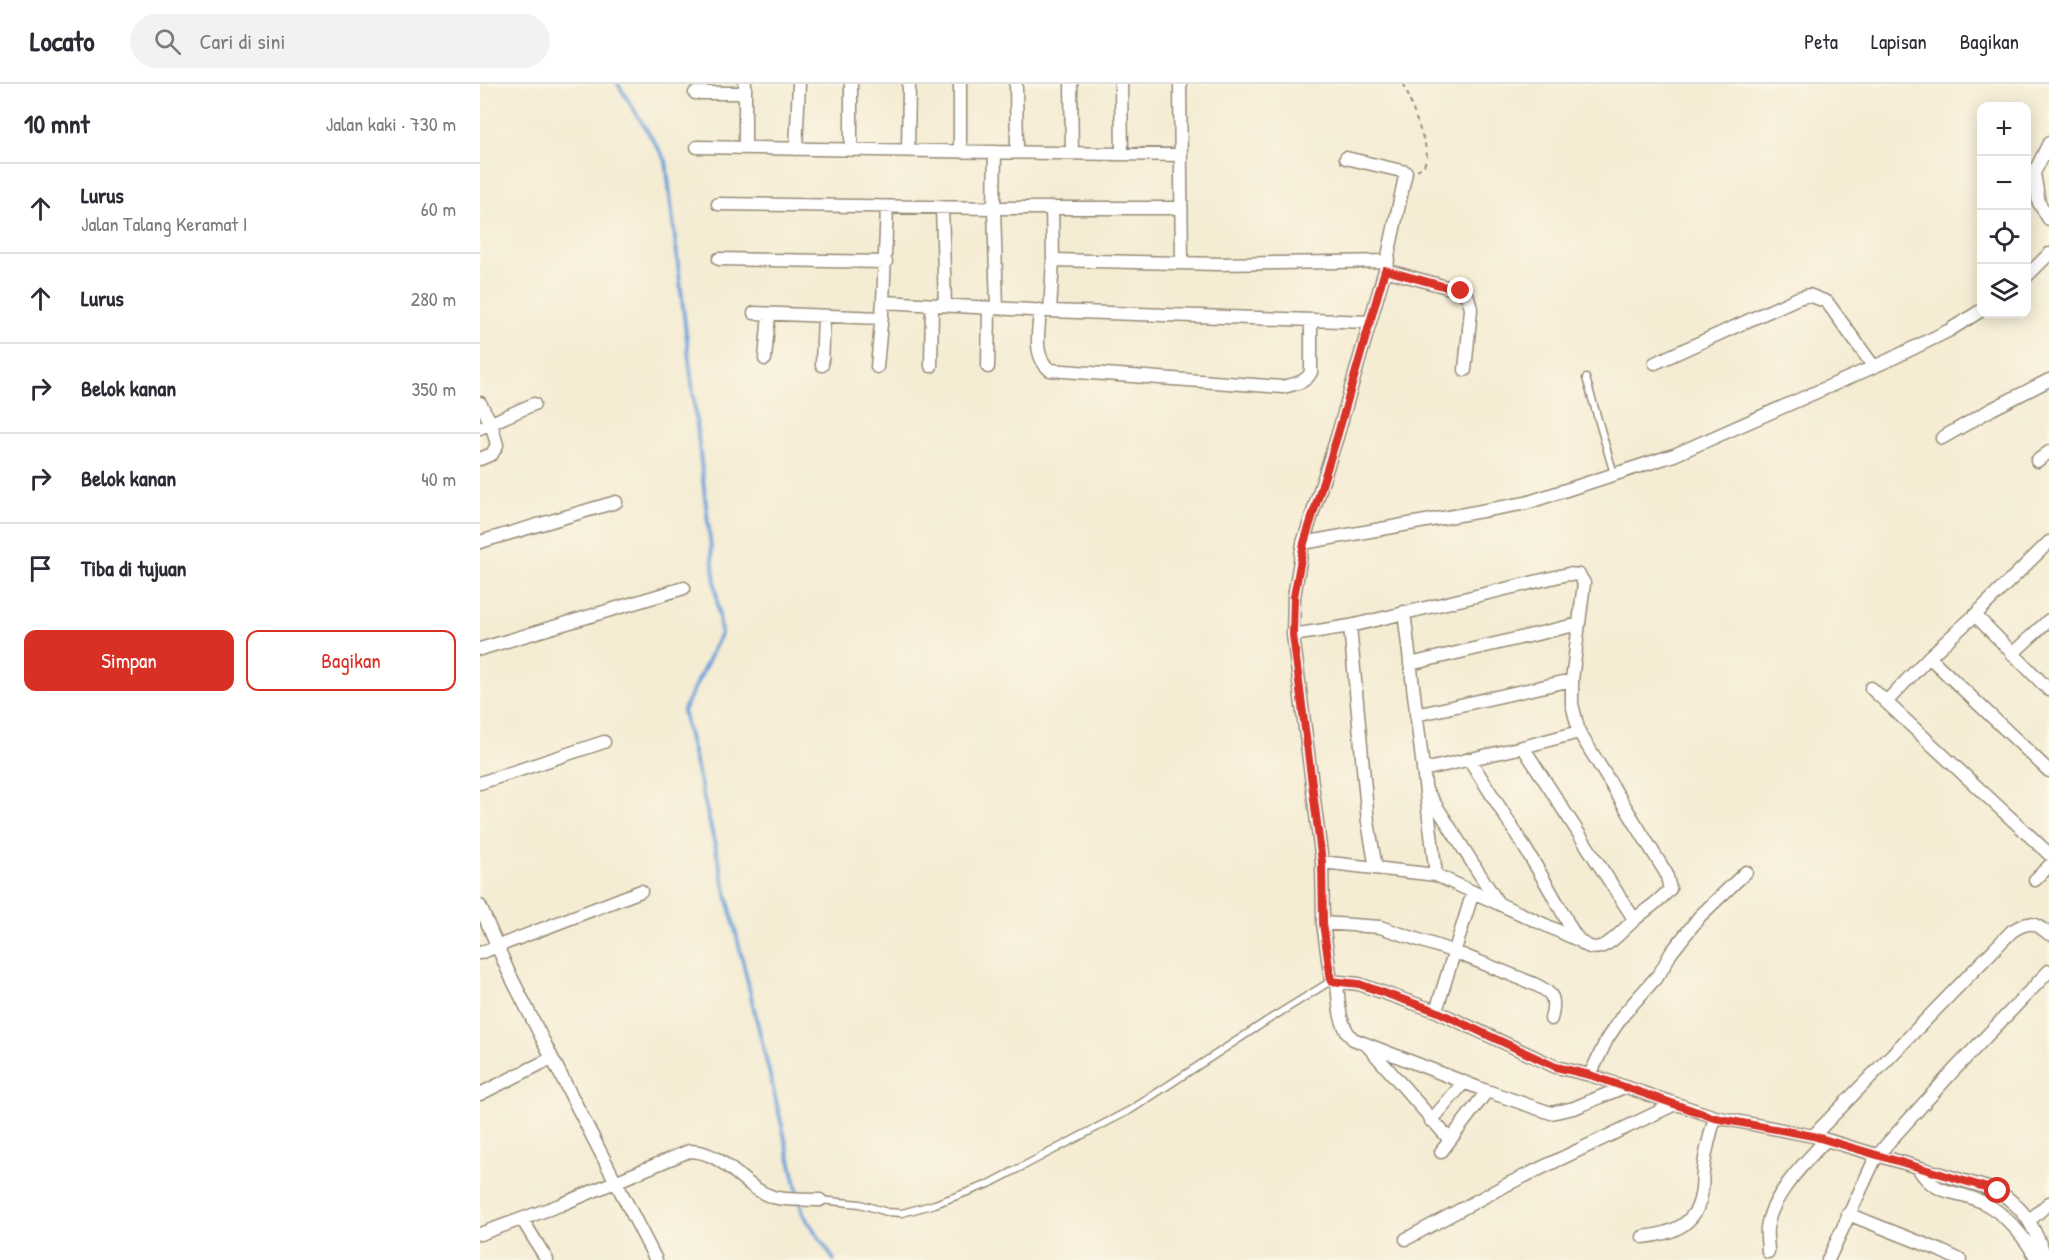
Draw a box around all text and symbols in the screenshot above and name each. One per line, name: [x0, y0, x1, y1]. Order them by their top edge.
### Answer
search box: [130, 14, 550, 68]
text: Locato: [30, 22, 94, 60]
icon: search: [151, 25, 184, 58]
text: Cari di sini: [199, 26, 285, 56]
text: Peta: [1804, 27, 1838, 56]
text: Lapisan: [1871, 27, 1927, 56]
text: Bagikan: [1960, 27, 2019, 56]
map controls: [1977, 102, 2031, 318]
button: +: [1977, 102, 2031, 156]
text: 10 mnt: [24, 106, 89, 141]
text: Jalan kaki · 730 m: [326, 110, 456, 137]
button: −: [1977, 156, 2031, 210]
text: Lurus: [81, 180, 124, 210]
icon: ahead: [24, 192, 57, 225]
text: 60 m: [421, 195, 456, 222]
text: Jalan Talang Keramat I: [81, 210, 248, 237]
button: locate: [1977, 210, 2031, 264]
button: layers: [1977, 264, 2031, 318]
route end: [1447, 277, 1473, 303]
icon: ahead: [24, 282, 57, 315]
text: Lurus: [81, 283, 124, 313]
text: 280 m: [411, 285, 456, 312]
icon: right: [24, 372, 57, 405]
text: Belok kanan: [81, 373, 176, 403]
text: 350 m: [411, 375, 456, 402]
icon: right: [24, 462, 57, 495]
text: Belok kanan: [81, 463, 176, 493]
text: 40 m: [421, 465, 456, 492]
icon: arrive: [24, 552, 57, 585]
text: Tiba di tujuan: [81, 553, 186, 583]
button: Simpan: [24, 630, 234, 691]
button: Bagikan: [246, 630, 456, 691]
route start: [1984, 1177, 2010, 1203]

